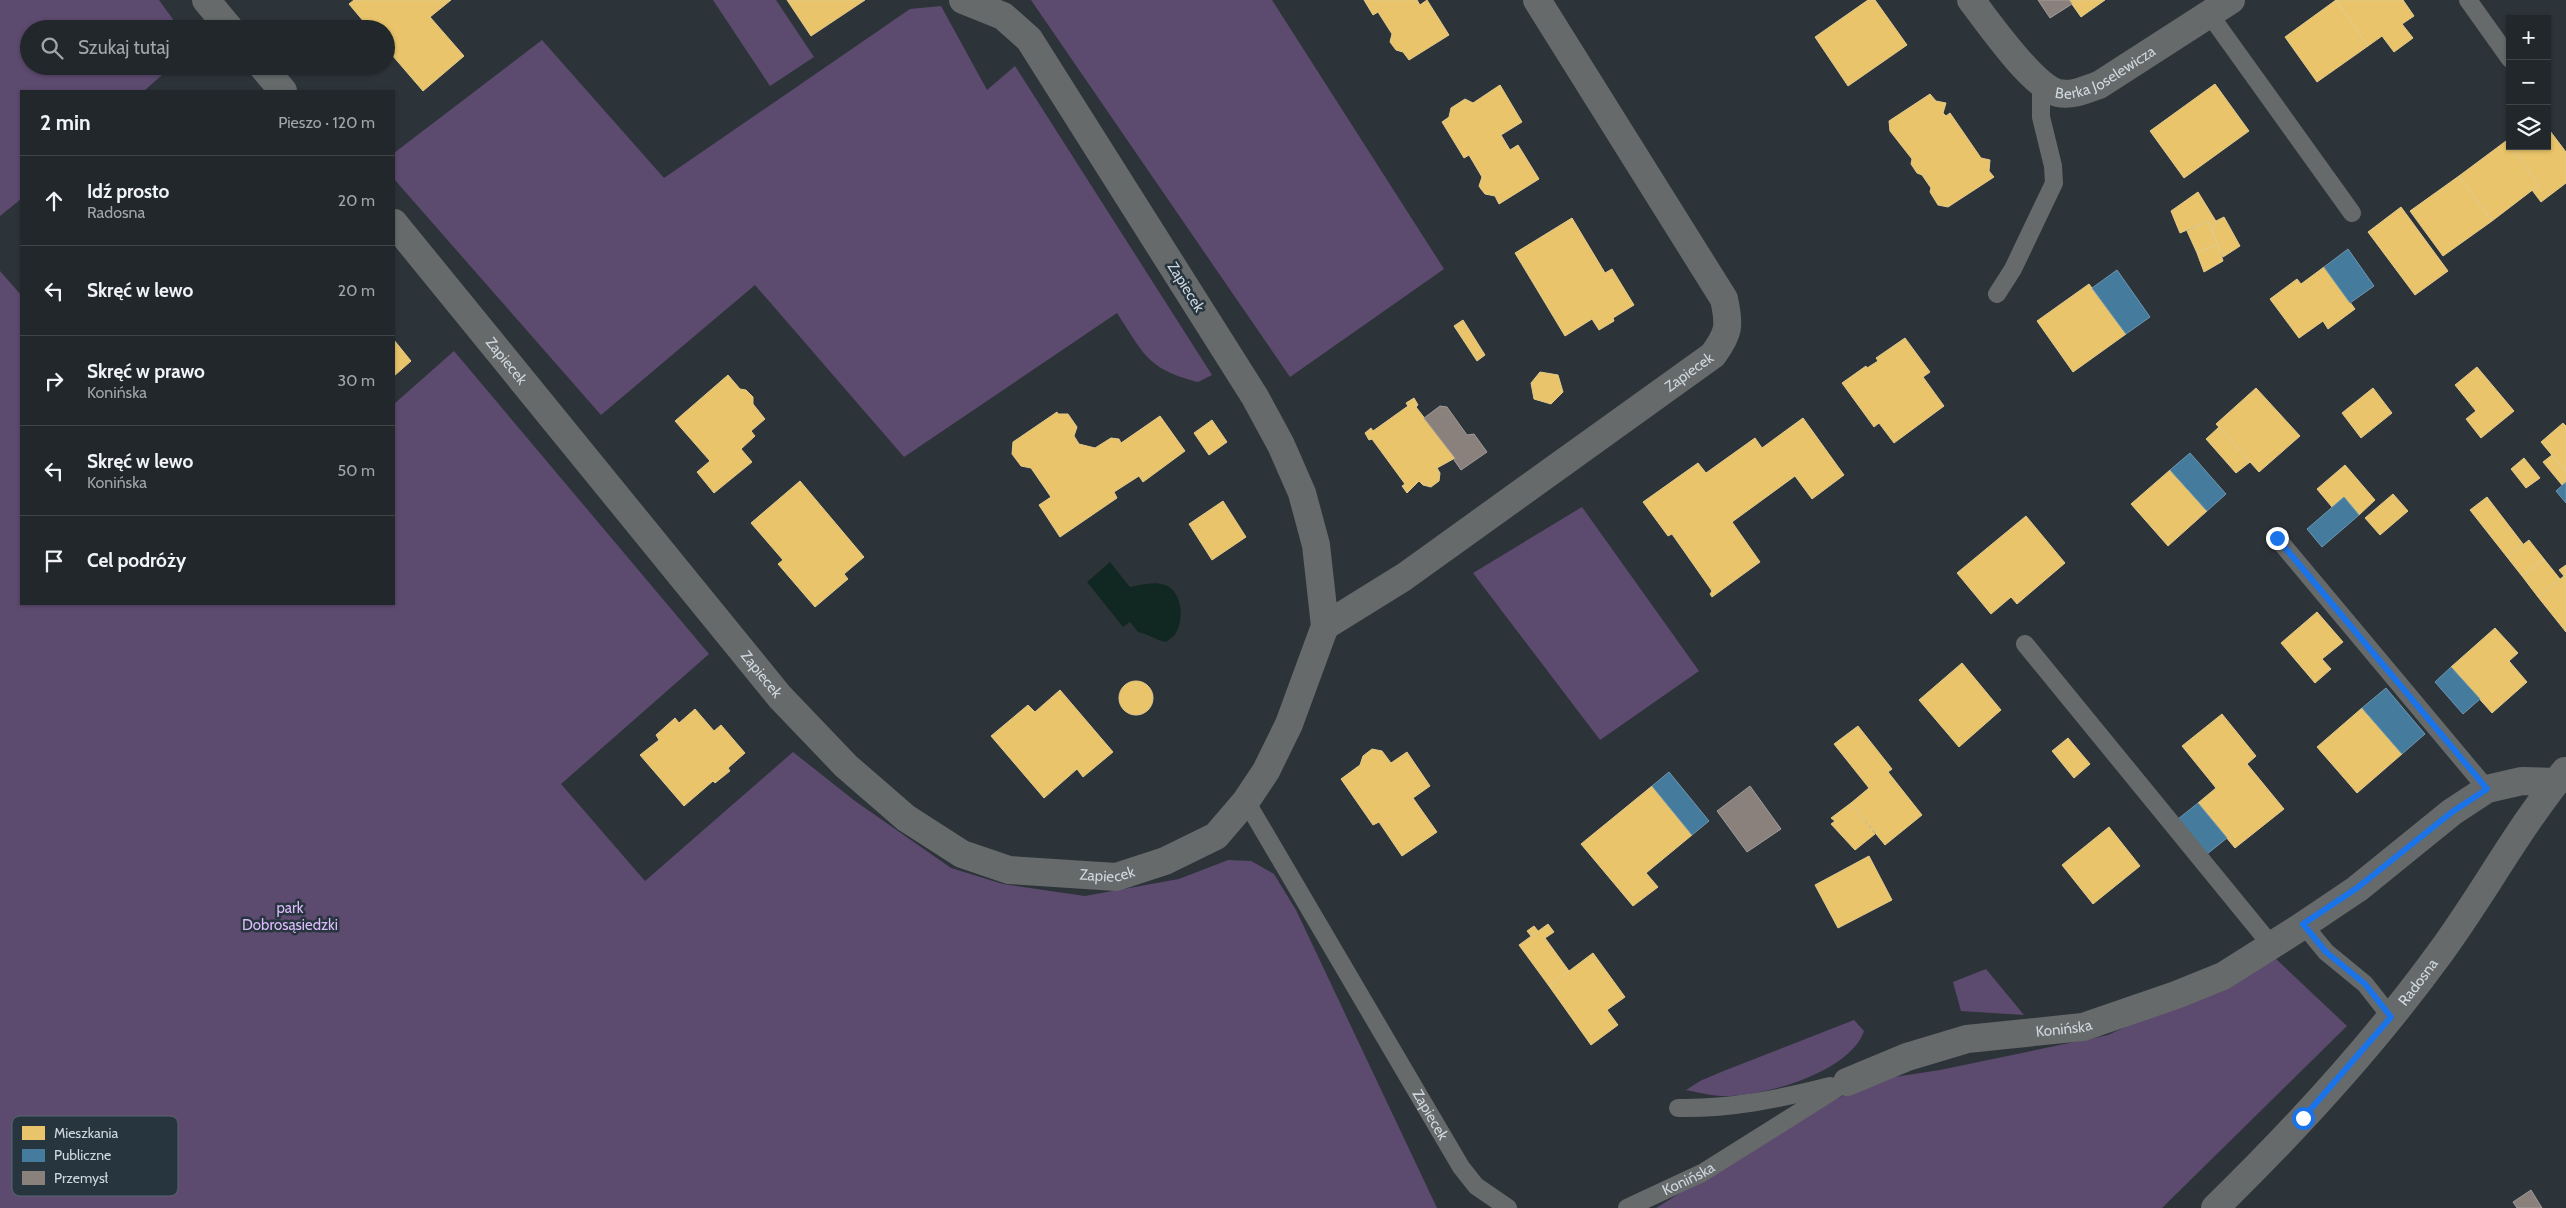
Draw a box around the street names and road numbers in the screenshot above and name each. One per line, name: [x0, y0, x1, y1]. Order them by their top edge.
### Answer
street label: Berka Joselewicza: [2054, 42, 2159, 103]
street label: Zapiecek: [1164, 259, 1209, 316]
street label: Zapiecek: [482, 334, 531, 388]
street label: Zapiecek: [1661, 348, 1717, 396]
street label: Zapiecek: [737, 647, 786, 702]
street label: Zapiecek: [1079, 862, 1137, 886]
street label: Radosna: [2394, 954, 2442, 1009]
street label: Konińska: [2035, 1015, 2095, 1041]
street label: Zapiecek: [1409, 1086, 1452, 1144]
street label: Konińska: [1659, 1158, 1719, 1199]

